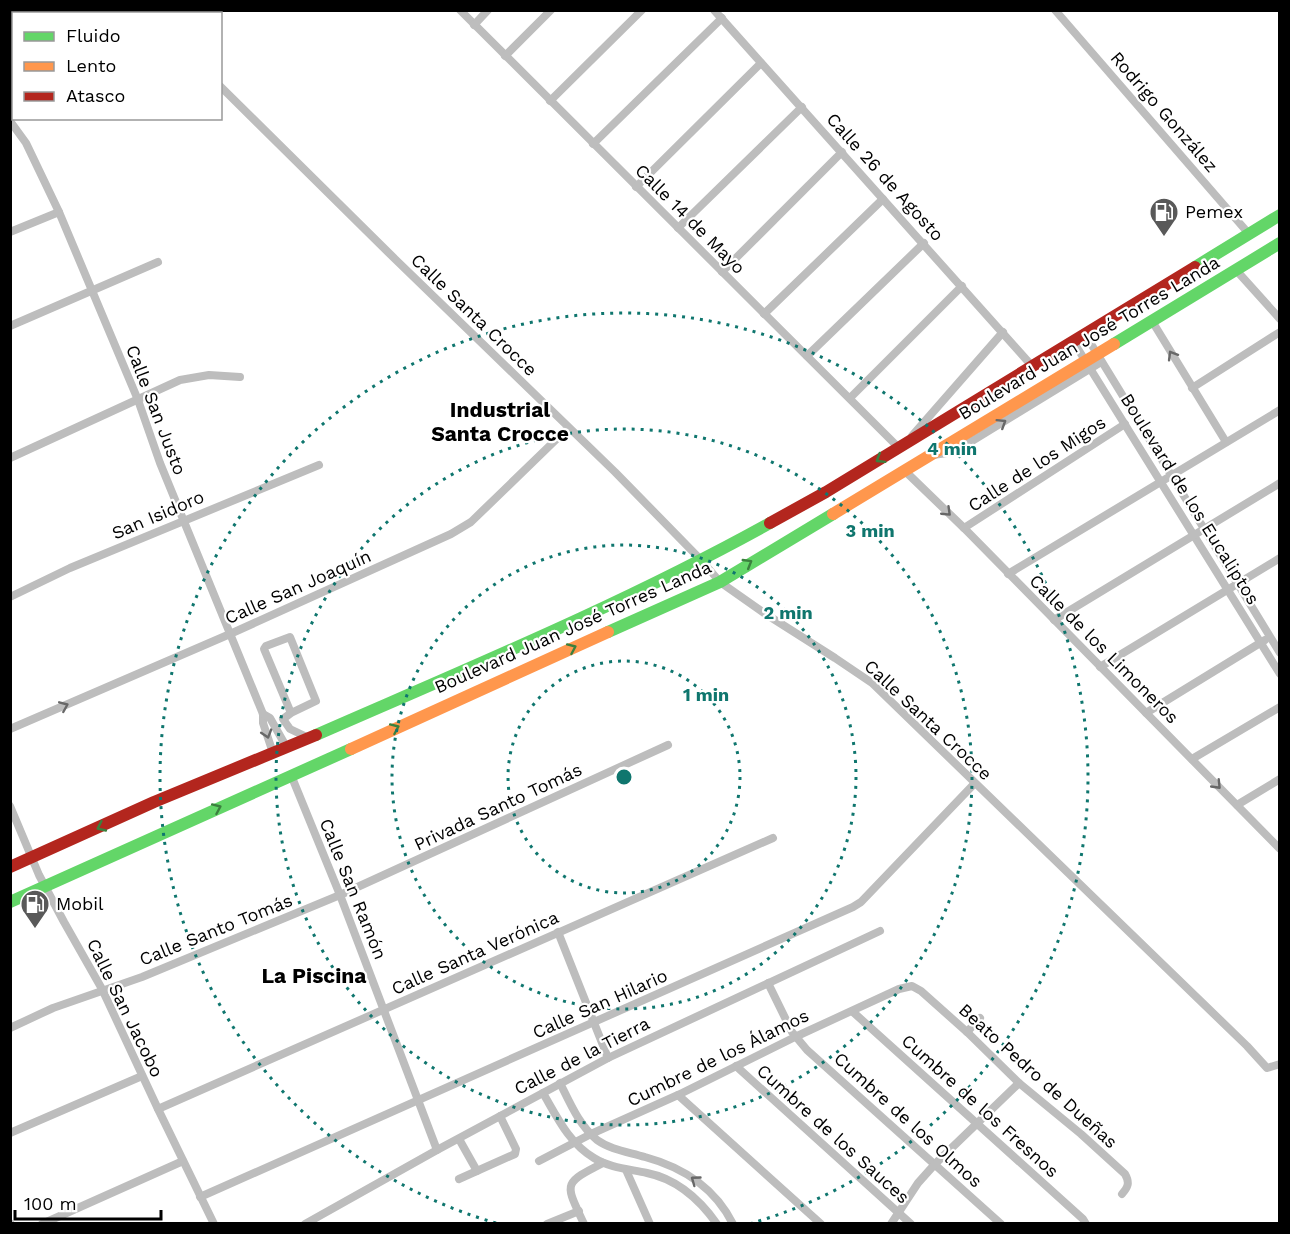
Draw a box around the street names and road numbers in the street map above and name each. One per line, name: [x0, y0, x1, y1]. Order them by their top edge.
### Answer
street label: Rodrigo González: [1106, 47, 1222, 176]
street label: Calle 26 de Agosto: [822, 108, 948, 245]
street label: Calle 14 de Mayo: [631, 159, 750, 278]
street label: Calle Santa Crocce: [407, 249, 542, 380]
street label: Boulevard Juan José Torres Landa: [954, 251, 1223, 424]
street label: Calle San Justo: [122, 342, 191, 478]
street label: Boulevard de los Eucaliptos: [1117, 389, 1264, 608]
street label: Calle de los Migos: [964, 411, 1109, 516]
street label: San Isidoro: [108, 486, 207, 543]
street label: Calle San Joaquín: [221, 545, 374, 628]
street label: Boulevard Juan José Torres Landa: [431, 556, 714, 697]
street label: Calle de los Limoneros: [1025, 570, 1183, 728]
street label: Calle Santa Crocce: [860, 655, 997, 784]
street label: Privada Santo Tomás: [411, 758, 585, 855]
street label: Calle San Ramón: [316, 815, 391, 962]
street label: Calle Santo Tomás: [136, 889, 295, 970]
street label: Calle Santa Verónica: [388, 906, 562, 999]
street label: Calle San Jacobo: [83, 935, 168, 1080]
street label: Calle San Hilario: [529, 964, 671, 1043]
street label: Beato Pedro de Dueñas: [955, 999, 1122, 1152]
street label: Cumbre de los Álamos: [624, 1004, 812, 1111]
street label: Calle de la Tierra: [511, 1012, 653, 1099]
street label: Cumbre de los Fresnos: [898, 1030, 1063, 1182]
street label: Cumbre de los Olmos: [830, 1048, 987, 1192]
street label: Cumbre de los Sauces: [753, 1060, 914, 1208]

